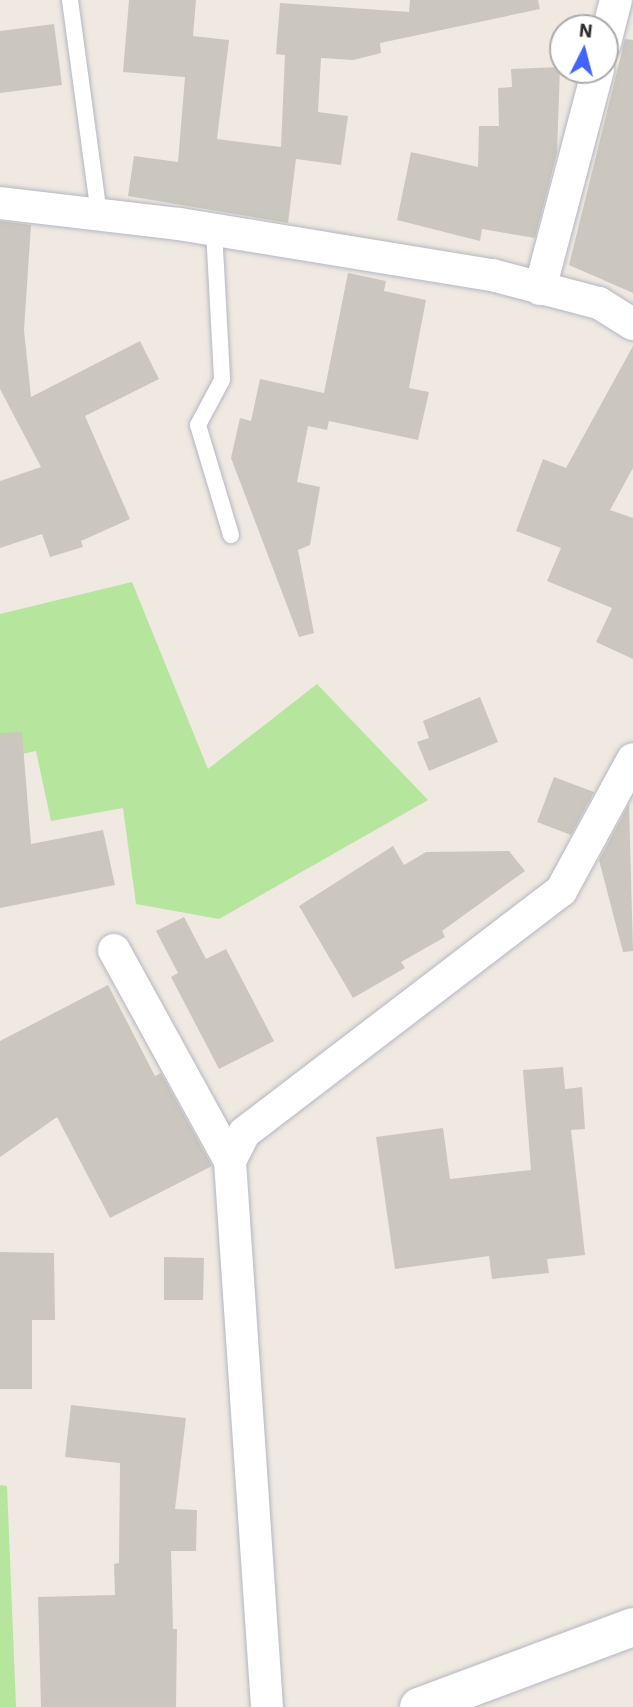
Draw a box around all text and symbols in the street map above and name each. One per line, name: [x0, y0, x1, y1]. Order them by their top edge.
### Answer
north arrow: [549, 14, 619, 84]
text: N: [578, 17, 594, 43]

